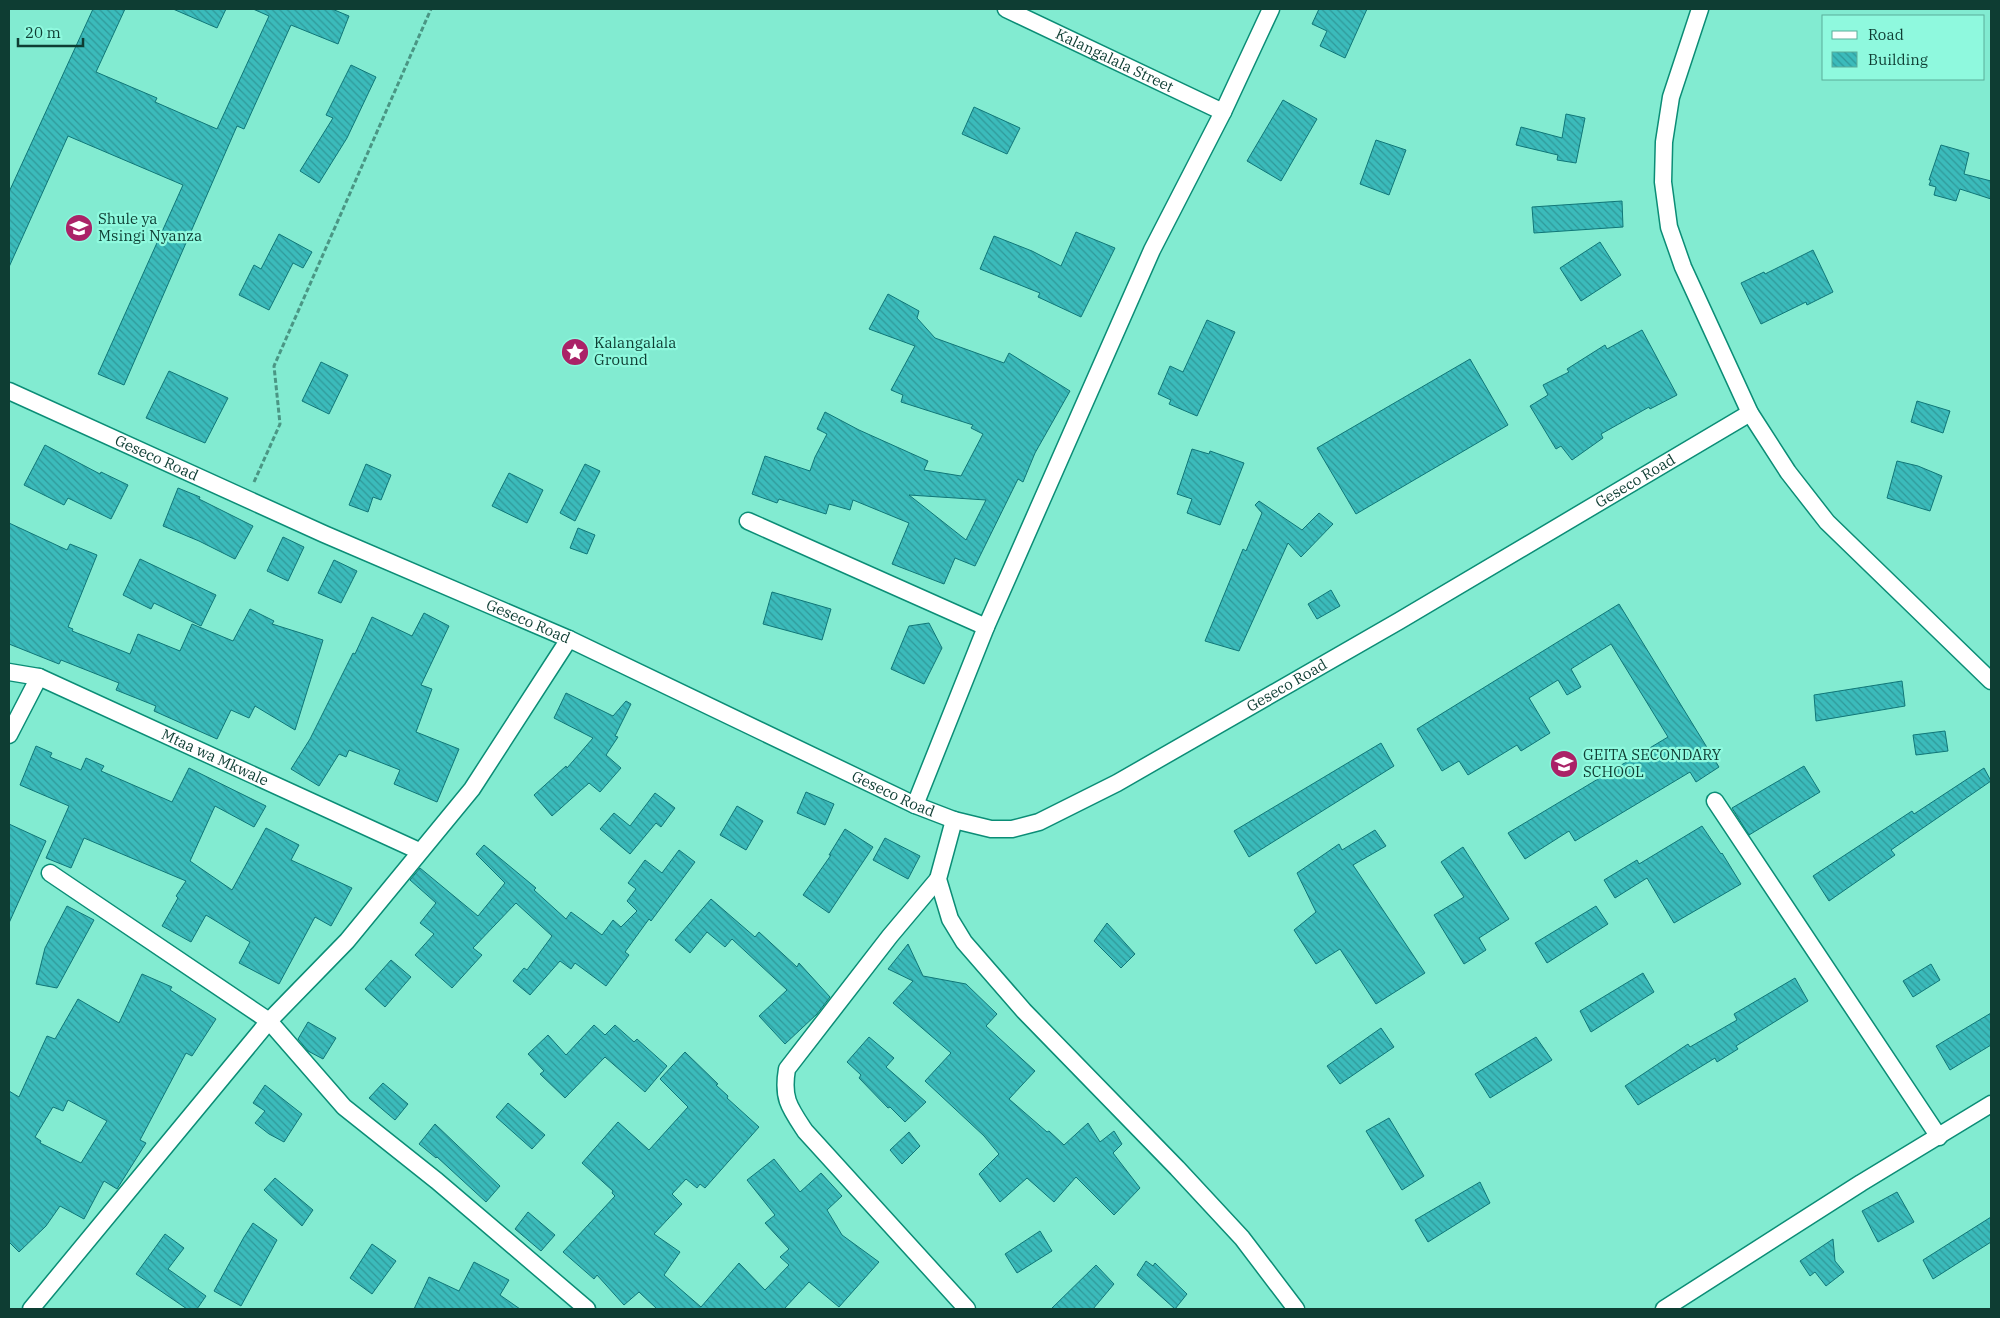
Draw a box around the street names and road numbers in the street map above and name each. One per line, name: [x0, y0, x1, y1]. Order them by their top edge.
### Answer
street label: Kalangalala Street: [1053, 24, 1177, 96]
street label: Geseco Road: [112, 430, 201, 485]
street label: Geseco Road: [1592, 450, 1678, 512]
street label: Geseco Road: [483, 595, 573, 647]
street label: Geseco Road: [1243, 654, 1330, 716]
street label: Mtaa wa Mkwale: [159, 724, 272, 790]
street label: Geseco Road: [849, 766, 938, 821]

